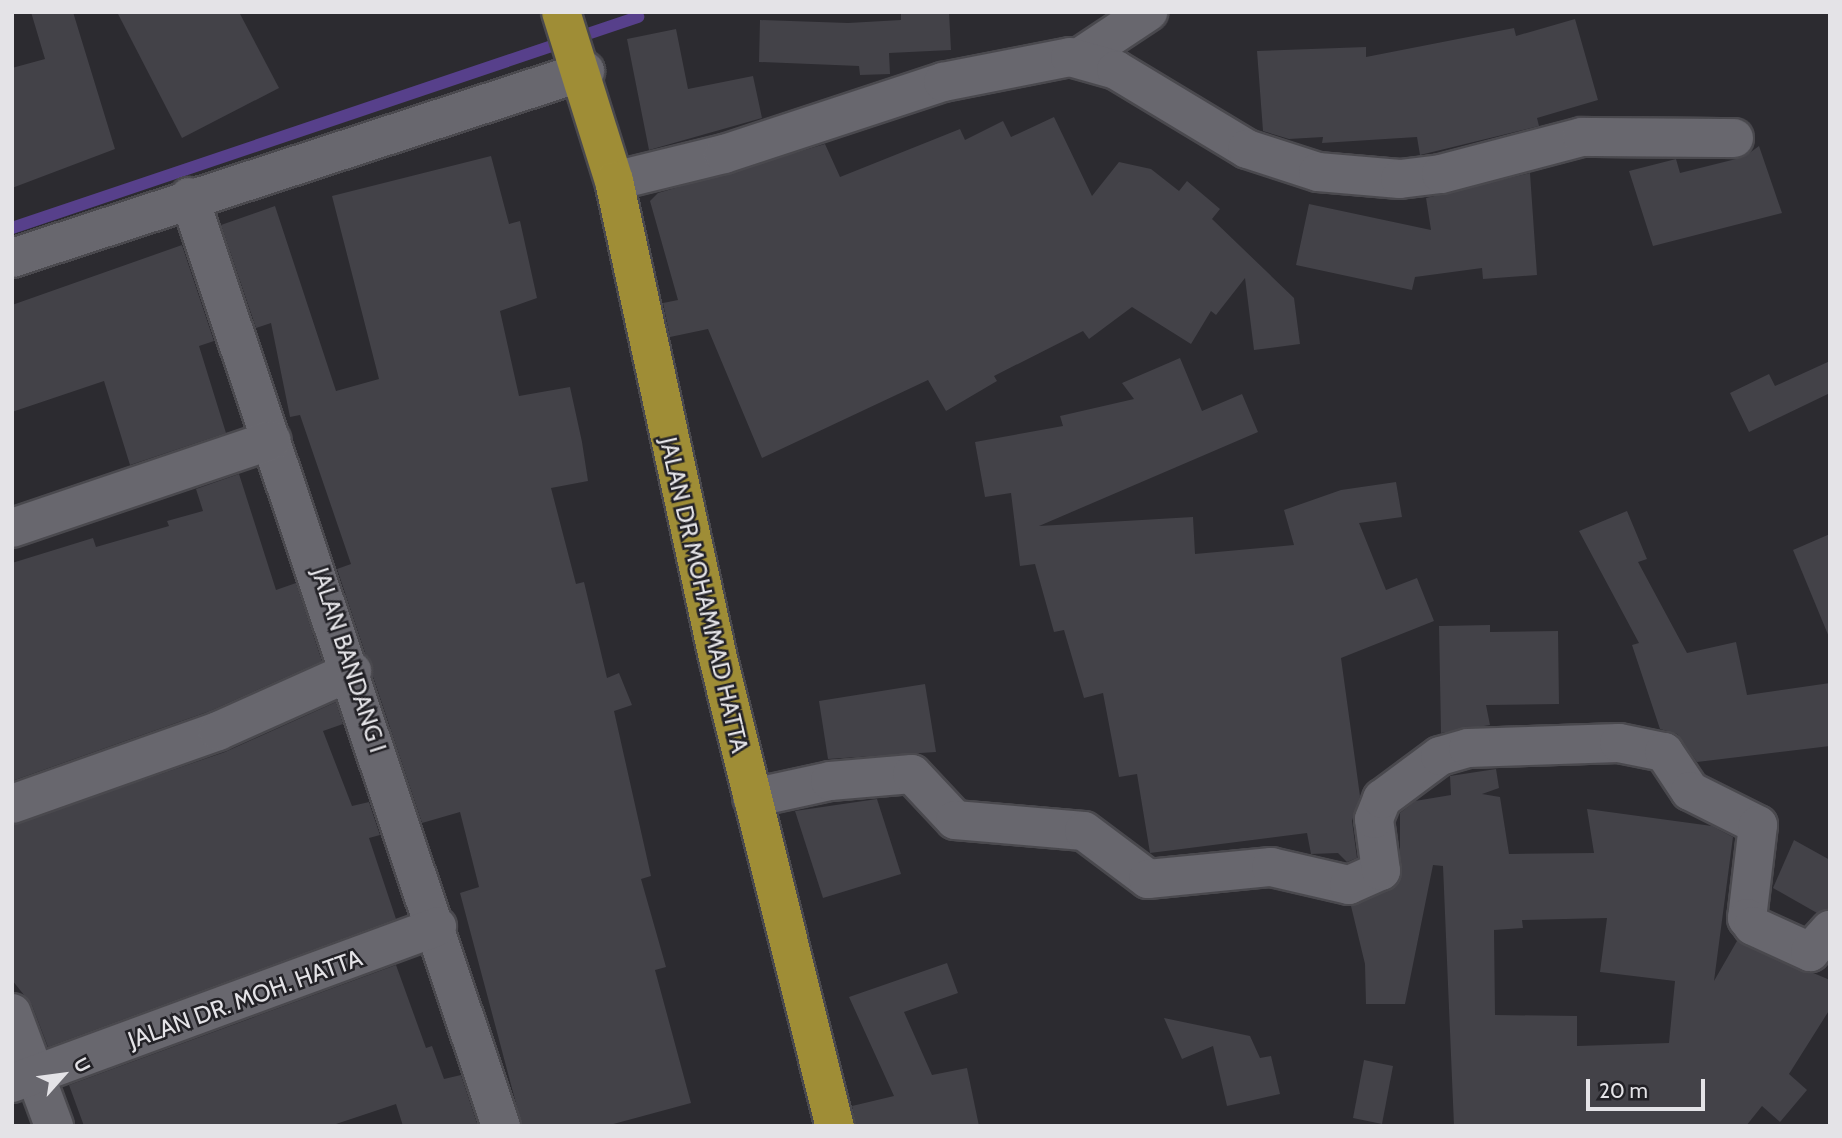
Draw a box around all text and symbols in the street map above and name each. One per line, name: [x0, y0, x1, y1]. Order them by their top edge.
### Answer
street label: JALAN DR MOHAMMAD HATTA: [654, 434, 754, 756]
street label: JALAN BANDANG I: [306, 564, 392, 756]
street label: JALAN DR. MOH. HATTA: [124, 943, 366, 1055]
north arrow: [28, 1040, 98, 1110]
text: U: [69, 1053, 95, 1076]
scale bar: [1590, 1064, 1709, 1108]
text: 20 m: [1599, 1078, 1648, 1103]

